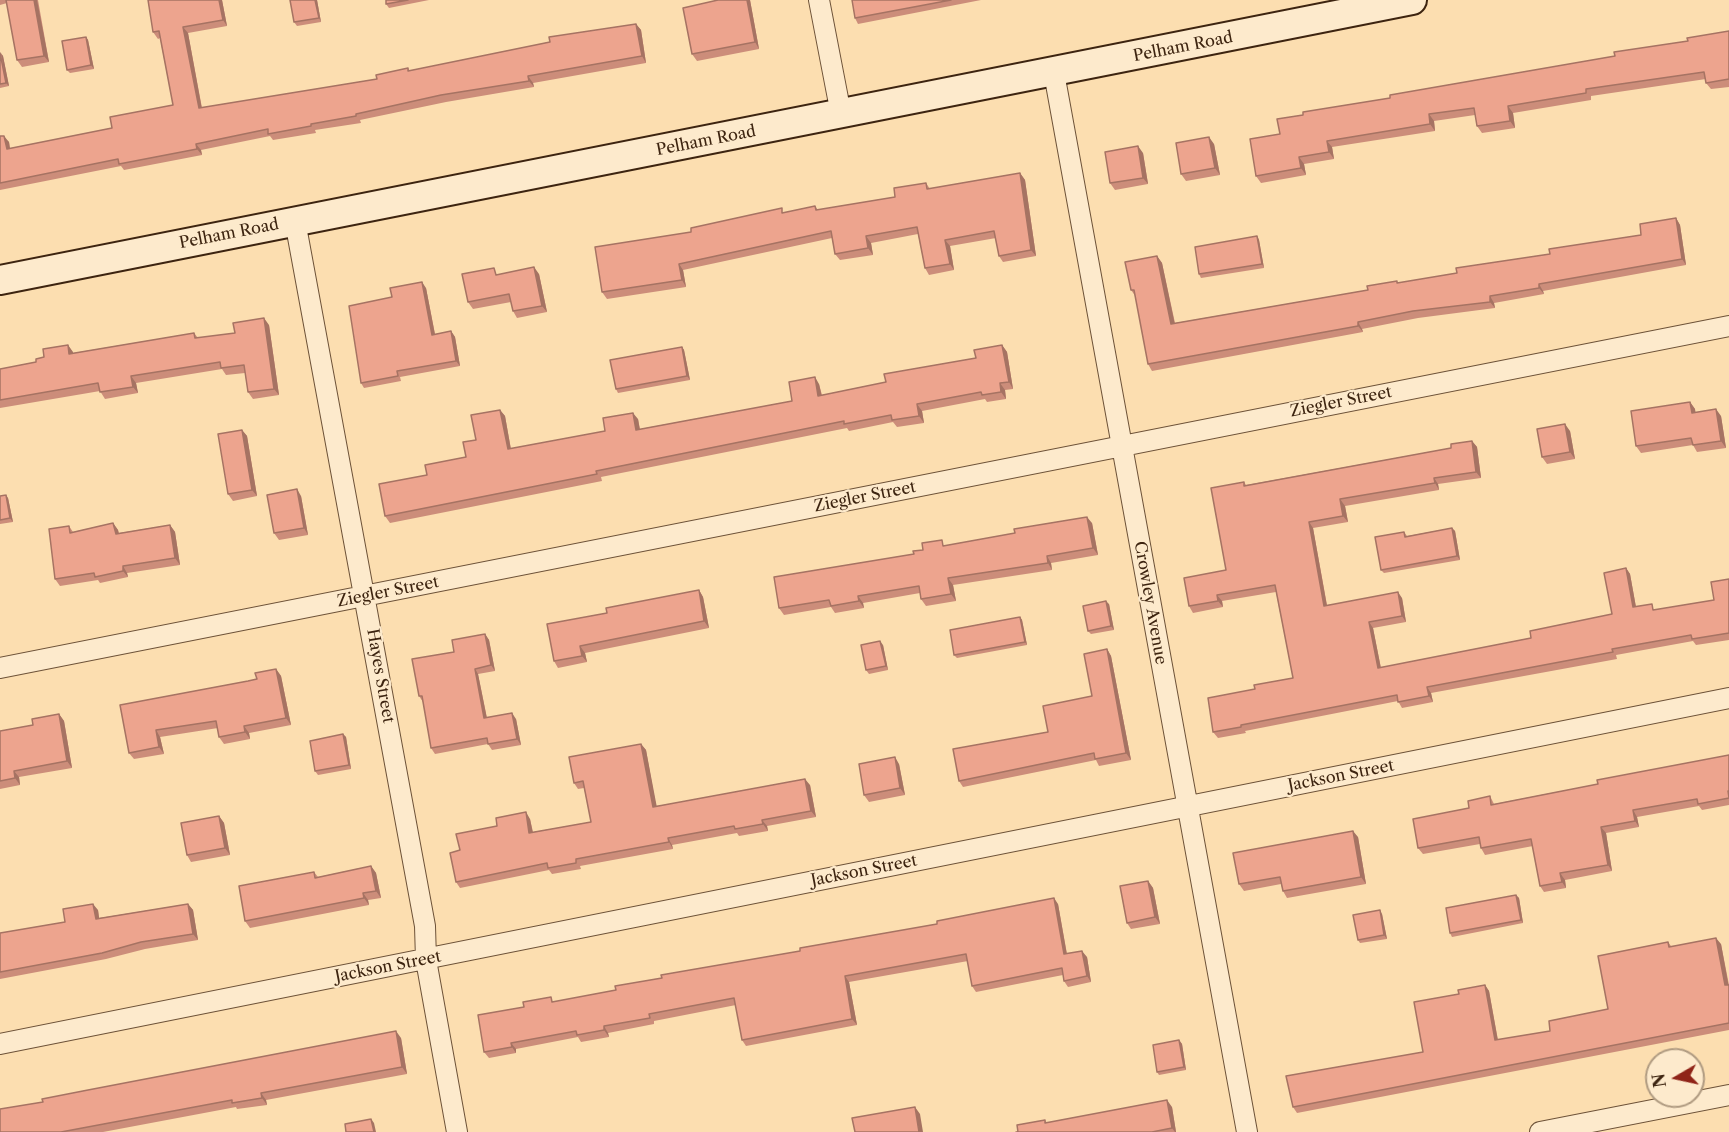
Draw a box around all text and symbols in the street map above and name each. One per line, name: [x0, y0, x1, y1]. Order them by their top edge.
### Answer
street label: Pelham Road: [1132, 28, 1234, 66]
street label: Pelham Road: [655, 122, 757, 160]
street label: Pelham Road: [178, 215, 280, 253]
street label: Ziegler Street: [1289, 383, 1393, 421]
street label: Ziegler Street: [813, 478, 917, 516]
street label: Crowley Avenue: [1130, 540, 1170, 666]
street label: Ziegler Street: [336, 573, 440, 611]
street label: Hayes Street: [362, 627, 398, 725]
street label: Jackson Street: [1286, 756, 1396, 796]
street label: Jackson Street: [809, 851, 919, 891]
street label: Jackson Street: [333, 947, 443, 987]
north arrow: [1645, 1048, 1705, 1108]
text: N: [1648, 1072, 1670, 1089]

